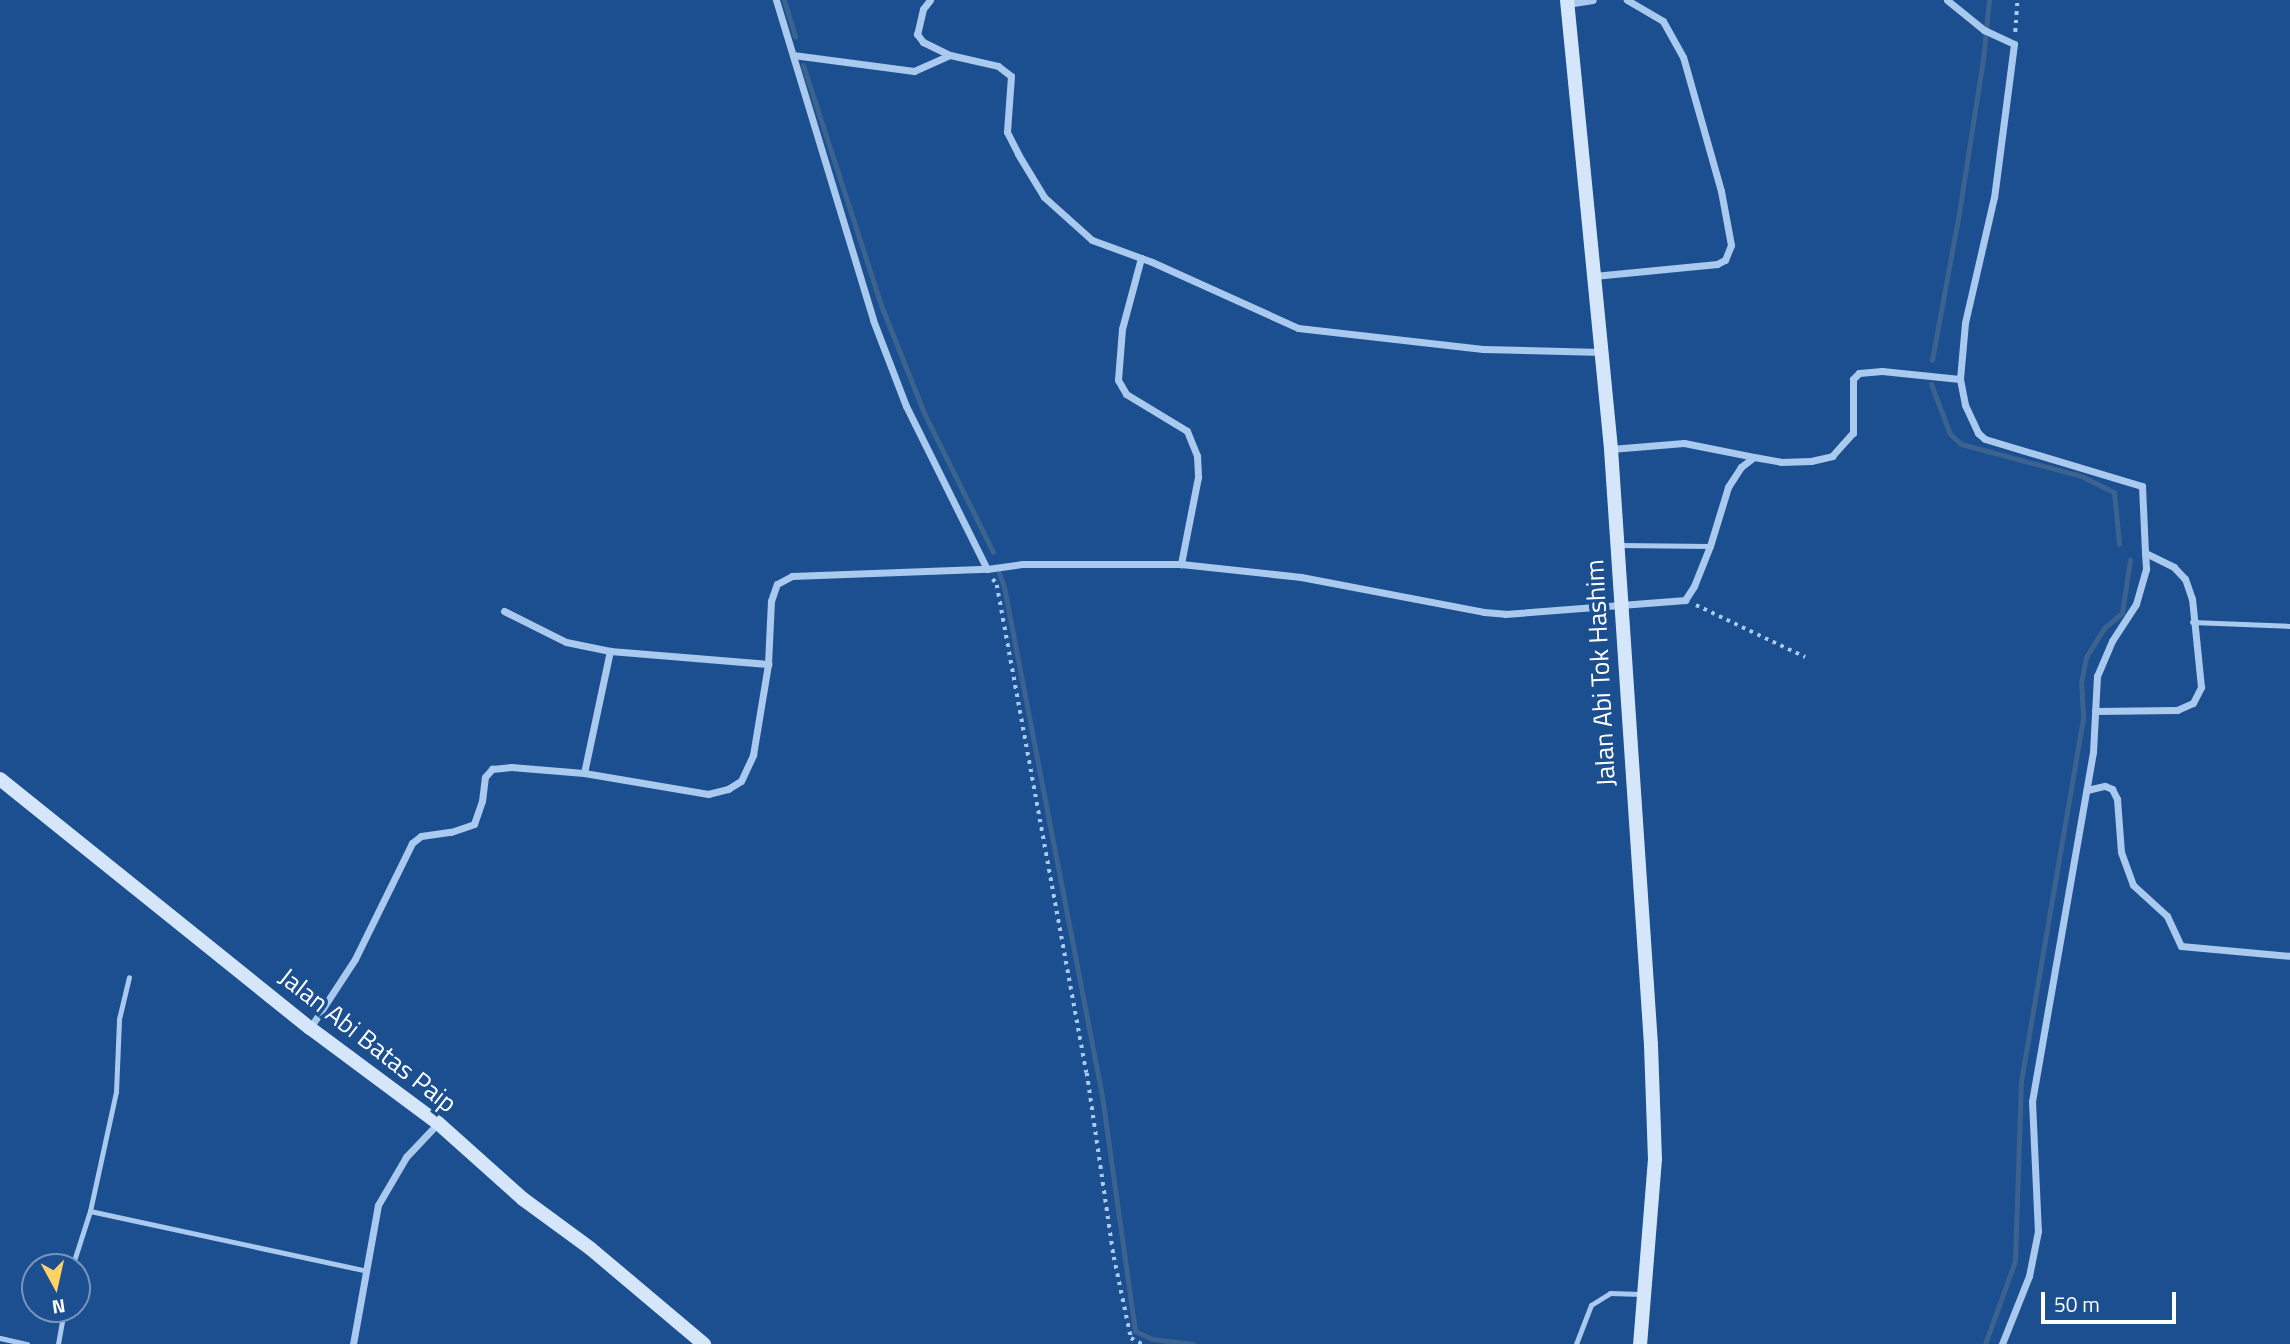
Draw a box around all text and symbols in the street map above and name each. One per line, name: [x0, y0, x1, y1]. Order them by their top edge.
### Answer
street label: Jalan Abi Tok Hashim: [1578, 559, 1622, 787]
street label: Jalan Abi Batas Paip: [273, 961, 463, 1119]
north arrow: [21, 1253, 91, 1323]
scale bar: [2045, 1278, 2180, 1322]
text: 50 m: [2054, 1288, 2100, 1320]
text: N: [50, 1292, 67, 1323]

